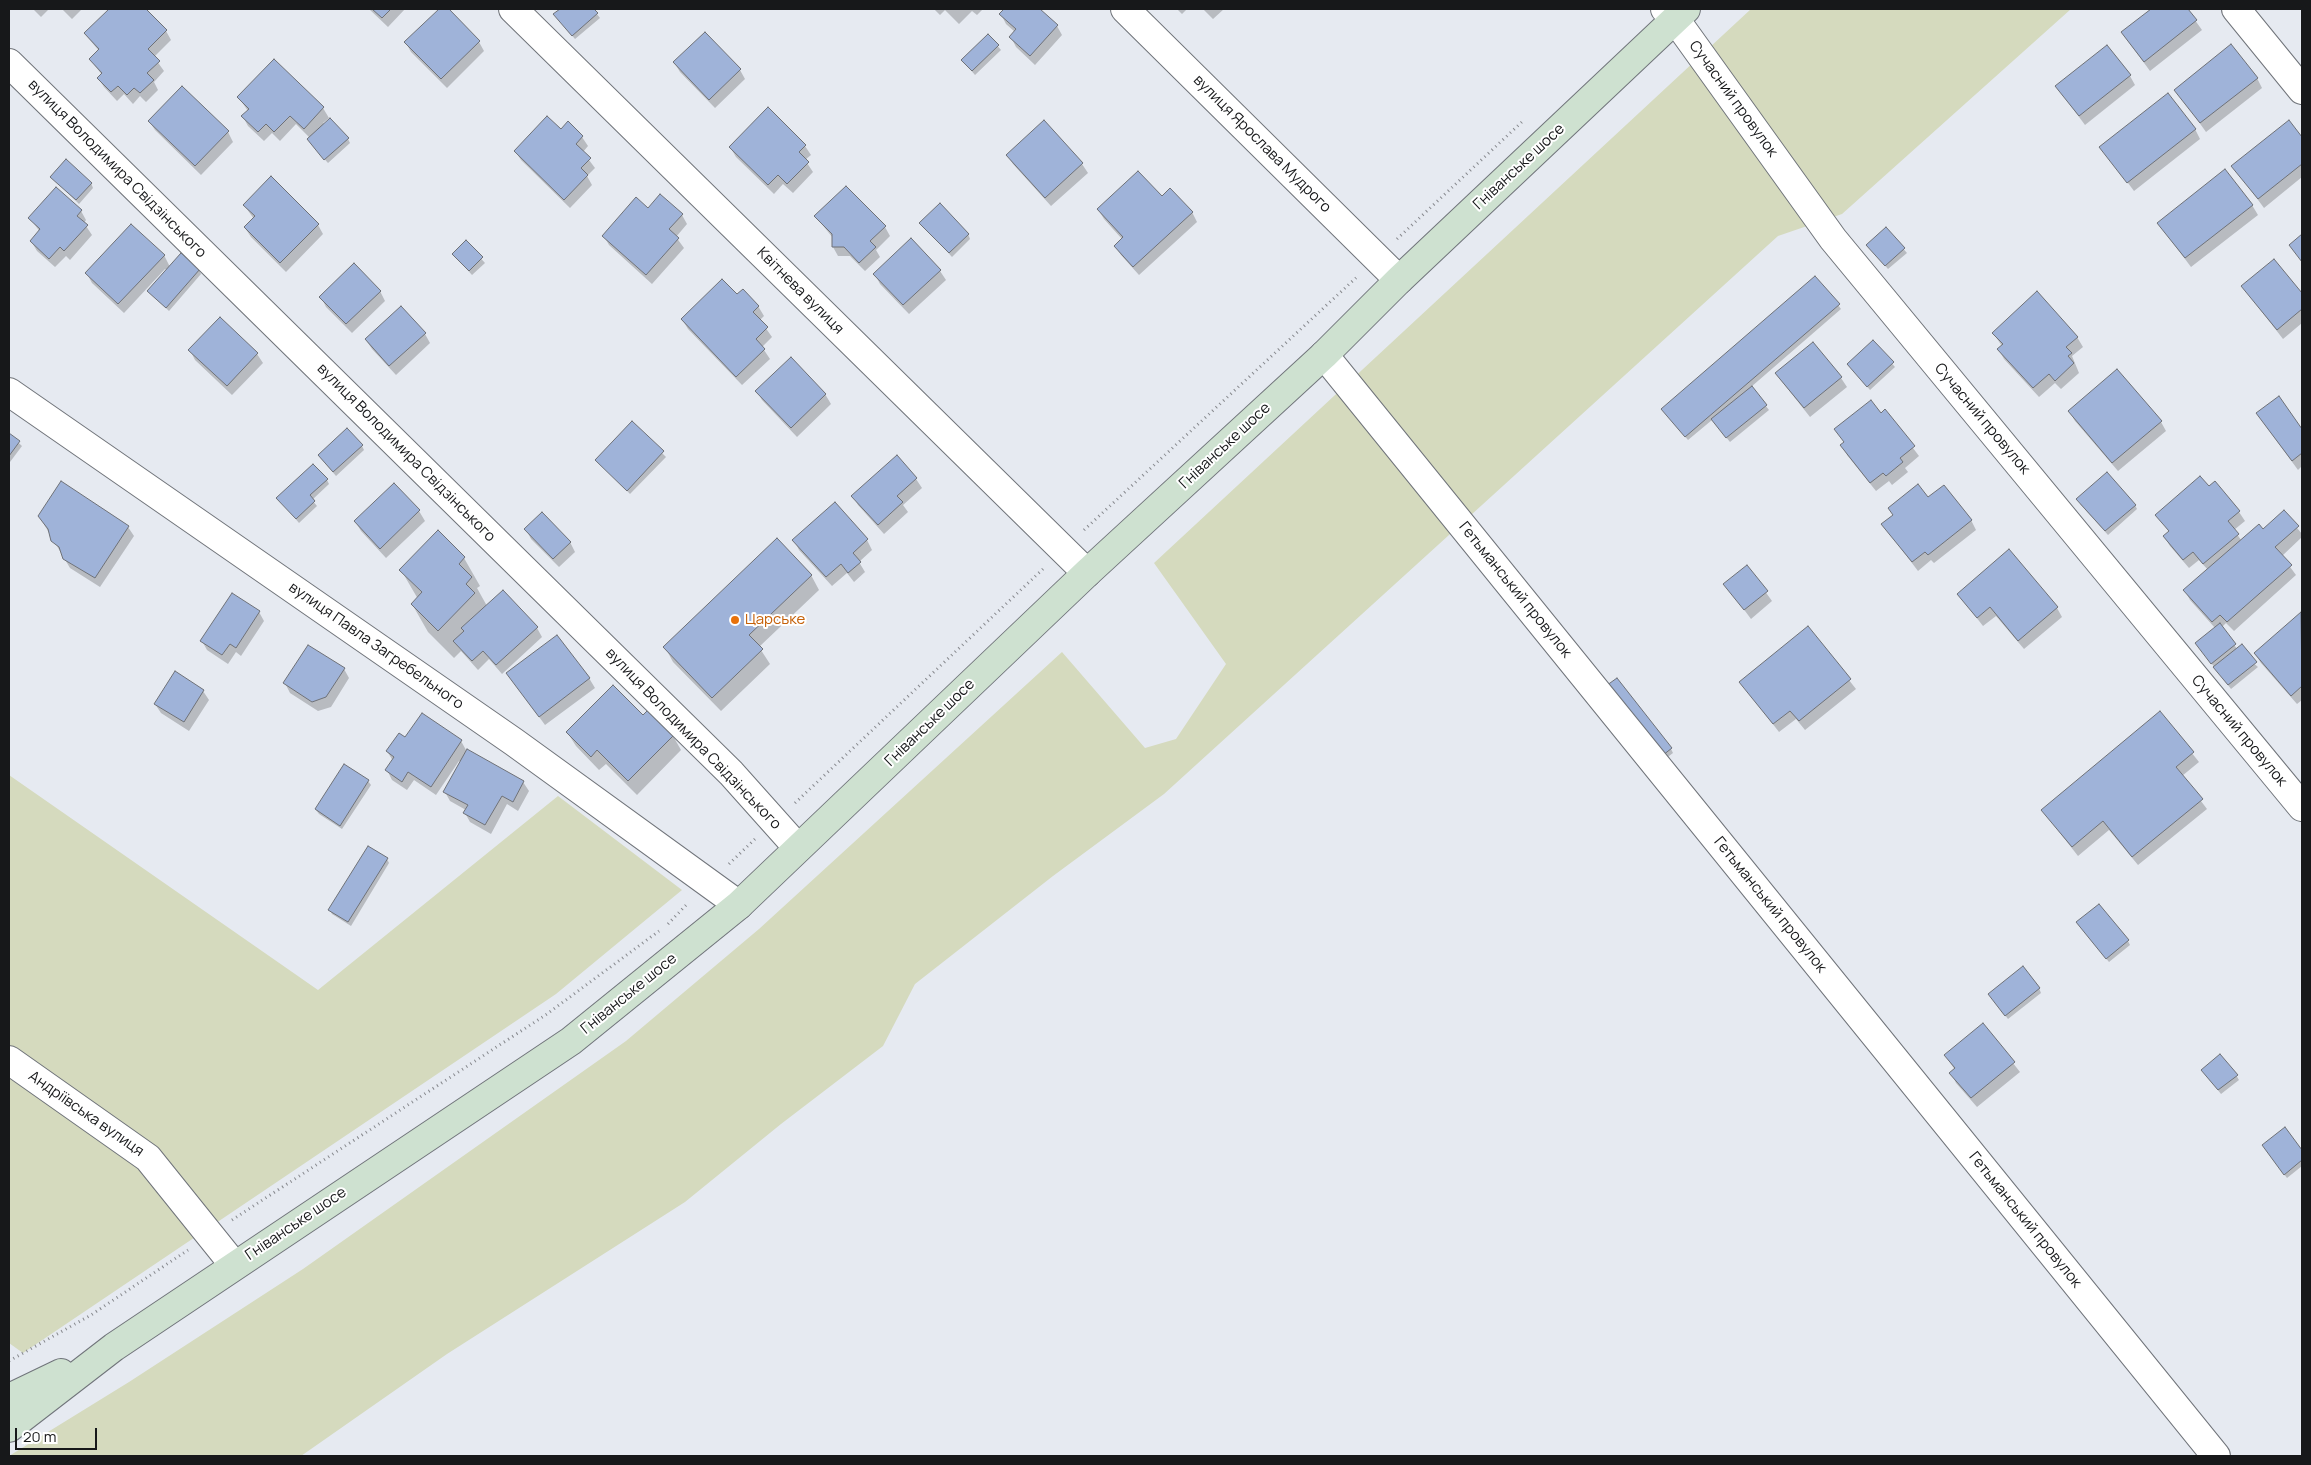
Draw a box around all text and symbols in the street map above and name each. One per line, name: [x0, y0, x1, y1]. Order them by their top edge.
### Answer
street label: Сучасний провулок: [1685, 37, 1781, 161]
street label: вулиця Ярослава Мудрого: [1189, 71, 1335, 217]
street label: вулиця Володимира Свідзінського: [24, 76, 210, 262]
street label: Гніванське шосе: [1470, 120, 1568, 214]
street label: Квітнева вулиця: [753, 244, 847, 338]
street label: вулиця Володимира Свідзінського: [313, 360, 499, 546]
street label: Сучасний провулок: [1930, 360, 2034, 478]
street label: Гніванське шосе: [1176, 399, 1274, 493]
street label: Гетьманський провулок: [1455, 518, 1575, 662]
street label: вулиця Павла Загребельного: [285, 579, 467, 713]
place label: Царське: [745, 611, 805, 629]
marker: Царське: [729, 614, 741, 626]
street label: вулиця Володимира Свідзінського: [601, 645, 785, 833]
street label: Сучасний провулок: [2187, 672, 2291, 790]
street label: Гніванське шосе: [881, 676, 979, 770]
street label: Гетьманський провулок: [1710, 833, 1830, 977]
street label: Гніванське шосе: [577, 950, 681, 1038]
street label: Андріївська вулиця: [25, 1067, 147, 1161]
street label: Гетьманський провулок: [1965, 1148, 2085, 1292]
street label: Гніванське шосе: [242, 1184, 350, 1264]
scale bar: [18, 1418, 100, 1450]
text: 20 m: [23, 1426, 56, 1447]

